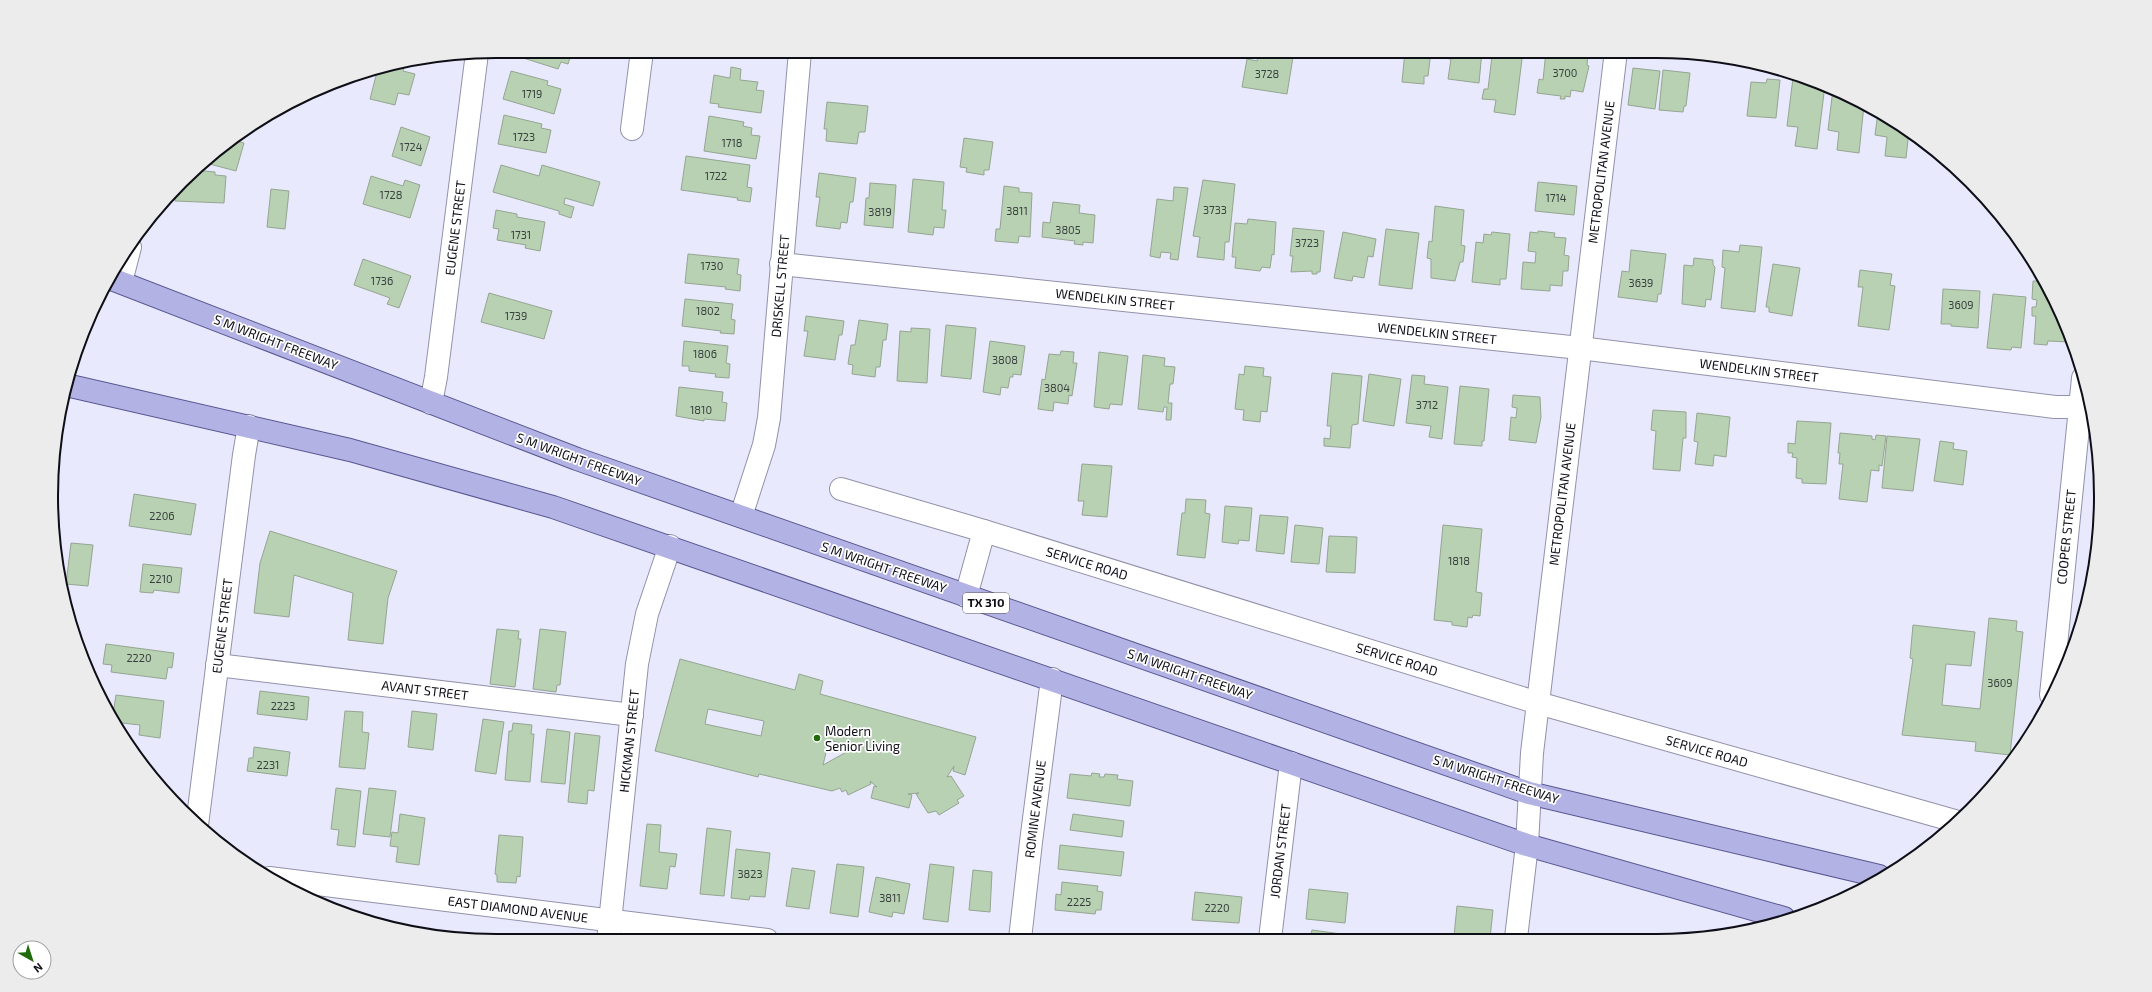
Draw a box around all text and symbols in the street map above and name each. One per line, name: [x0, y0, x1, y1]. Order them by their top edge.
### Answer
house number: 3700: [1552, 66, 1578, 79]
house number: 3728: [1255, 67, 1279, 80]
house number: 1719: [522, 87, 542, 100]
street label: METROPOLITAN AVENUE: [1584, 100, 1618, 244]
house number: 1723: [513, 130, 535, 143]
house number: 1718: [721, 136, 743, 149]
house number: 1724: [400, 140, 423, 153]
house number: 1722: [705, 169, 727, 182]
street label: EUGENE STREET: [441, 179, 469, 276]
house number: 1728: [380, 188, 402, 201]
house number: 1714: [1545, 191, 1567, 204]
house number: 3733: [1203, 203, 1227, 216]
house number: 3811: [1006, 204, 1028, 217]
house number: 3819: [868, 205, 892, 218]
house number: 3805: [1055, 223, 1081, 236]
house number: 1731: [511, 228, 531, 241]
street label: DRISKELL STREET: [768, 233, 793, 338]
house number: 3723: [1295, 236, 1319, 249]
house number: 1730: [701, 259, 723, 272]
house number: 1736: [371, 274, 393, 287]
house number: 3639: [1629, 276, 1653, 289]
street label: WENDELKIN STREET: [1055, 285, 1176, 313]
house number: 3609: [1948, 298, 1974, 311]
house number: 1802: [696, 304, 720, 317]
house number: 1739: [505, 309, 527, 322]
street label: S M WRIGHT FREEWAY: [212, 311, 341, 373]
street label: WENDELKIN STREET: [1377, 319, 1498, 347]
house number: 1806: [693, 347, 717, 360]
house number: 3808: [992, 353, 1018, 366]
street label: WENDELKIN STREET: [1699, 355, 1820, 385]
house number: 3804: [1044, 381, 1070, 394]
house number: 3712: [1416, 398, 1438, 411]
house number: 1810: [690, 403, 712, 416]
street label: METROPOLITAN AVENUE: [1545, 422, 1579, 566]
street label: S M WRIGHT FREEWAY: [514, 429, 644, 489]
street label: COOPER STREET: [2053, 488, 2079, 585]
house number: 2206: [149, 509, 175, 522]
street label: S M WRIGHT FREEWAY: [819, 538, 949, 596]
street label: SERVICE ROAD: [1044, 543, 1130, 583]
house number: 1818: [1448, 554, 1470, 567]
house number: 2210: [149, 572, 173, 585]
street label: EUGENE STREET: [208, 577, 236, 674]
road number: TX 310: [963, 593, 1009, 613]
street label: SERVICE ROAD: [1354, 639, 1440, 679]
street label: S M WRIGHT FREEWAY: [1125, 645, 1255, 703]
house number: 2220: [126, 651, 152, 664]
house number: 3609: [1987, 676, 2013, 689]
street label: AVANT STREET: [381, 677, 470, 703]
street label: HICKMAN STREET: [616, 688, 642, 793]
house number: 2223: [271, 699, 295, 712]
place label: Modern Senior Living: [825, 723, 900, 754]
street label: SERVICE ROAD: [1664, 732, 1750, 770]
marker: Modern Senior Living: [812, 733, 822, 743]
street label: S M WRIGHT FREEWAY: [1431, 751, 1562, 807]
house number: 2231: [257, 758, 279, 771]
street label: ROMINE AVENUE: [1021, 759, 1049, 859]
street label: JORDAN STREET: [1266, 803, 1294, 899]
house number: 3823: [737, 867, 763, 880]
house number: 3811: [879, 891, 901, 904]
street label: EAST DIAMOND AVENUE: [447, 892, 589, 926]
house number: 2225: [1067, 895, 1091, 908]
house number: 2220: [1204, 901, 1230, 914]
north arrow: [12, 940, 52, 980]
text: N: [31, 961, 46, 976]

